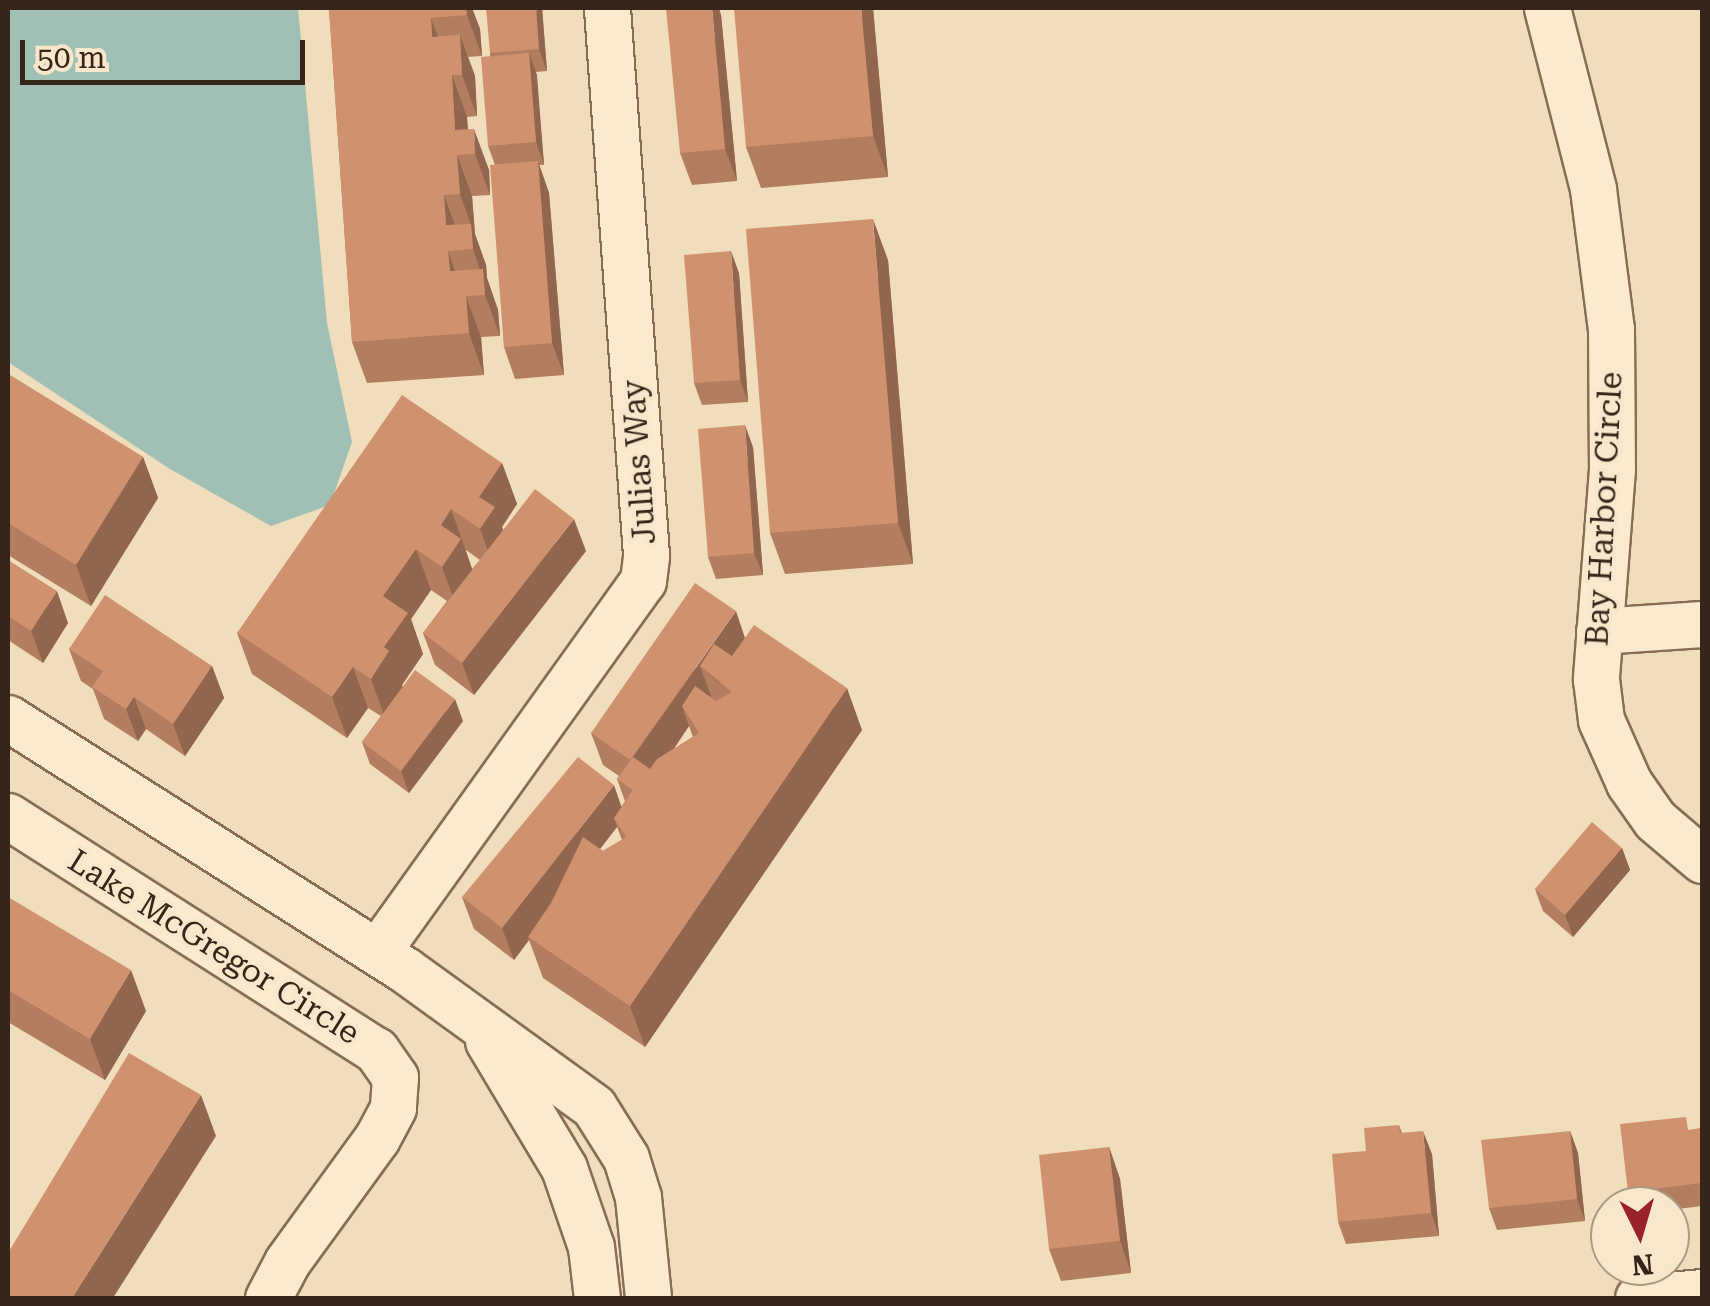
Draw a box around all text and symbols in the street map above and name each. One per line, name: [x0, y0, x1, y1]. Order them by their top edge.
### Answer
scale bar: [25, 20, 310, 82]
text: 50 m: [37, 40, 106, 75]
street label: Bay Harbor Circle: [1578, 371, 1630, 647]
street label: Julias Way: [614, 378, 664, 546]
street label: Lake McGregor Circle: [61, 842, 367, 1052]
north arrow: [1590, 1186, 1690, 1286]
text: N: [1630, 1247, 1655, 1282]

